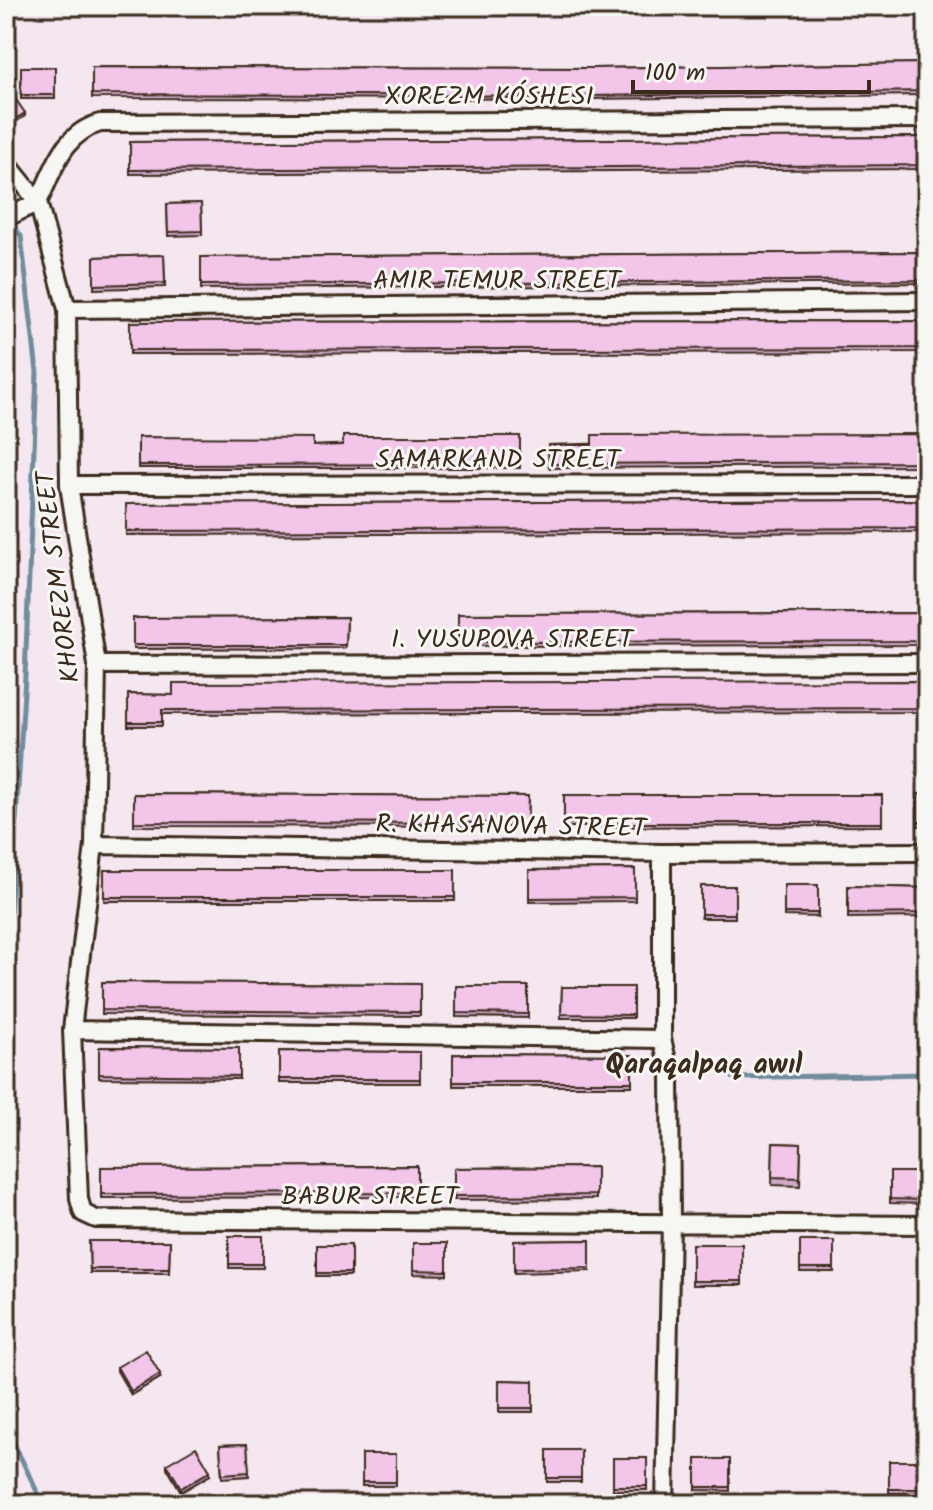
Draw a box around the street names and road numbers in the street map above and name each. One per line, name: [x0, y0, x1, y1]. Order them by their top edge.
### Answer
street label: XOREZM KÓSHESI: [384, 76, 594, 118]
street label: AMIR TEMUR STREET: [373, 260, 623, 302]
street label: SAMARKAND STREET: [376, 439, 622, 481]
street label: KHOREZM STREET: [25, 466, 93, 685]
street label: I. YUSUPOVA STREET: [391, 619, 635, 661]
street label: R. KHASANOVA STREET: [375, 804, 649, 850]
street label: BABUR STREET: [281, 1176, 461, 1218]

